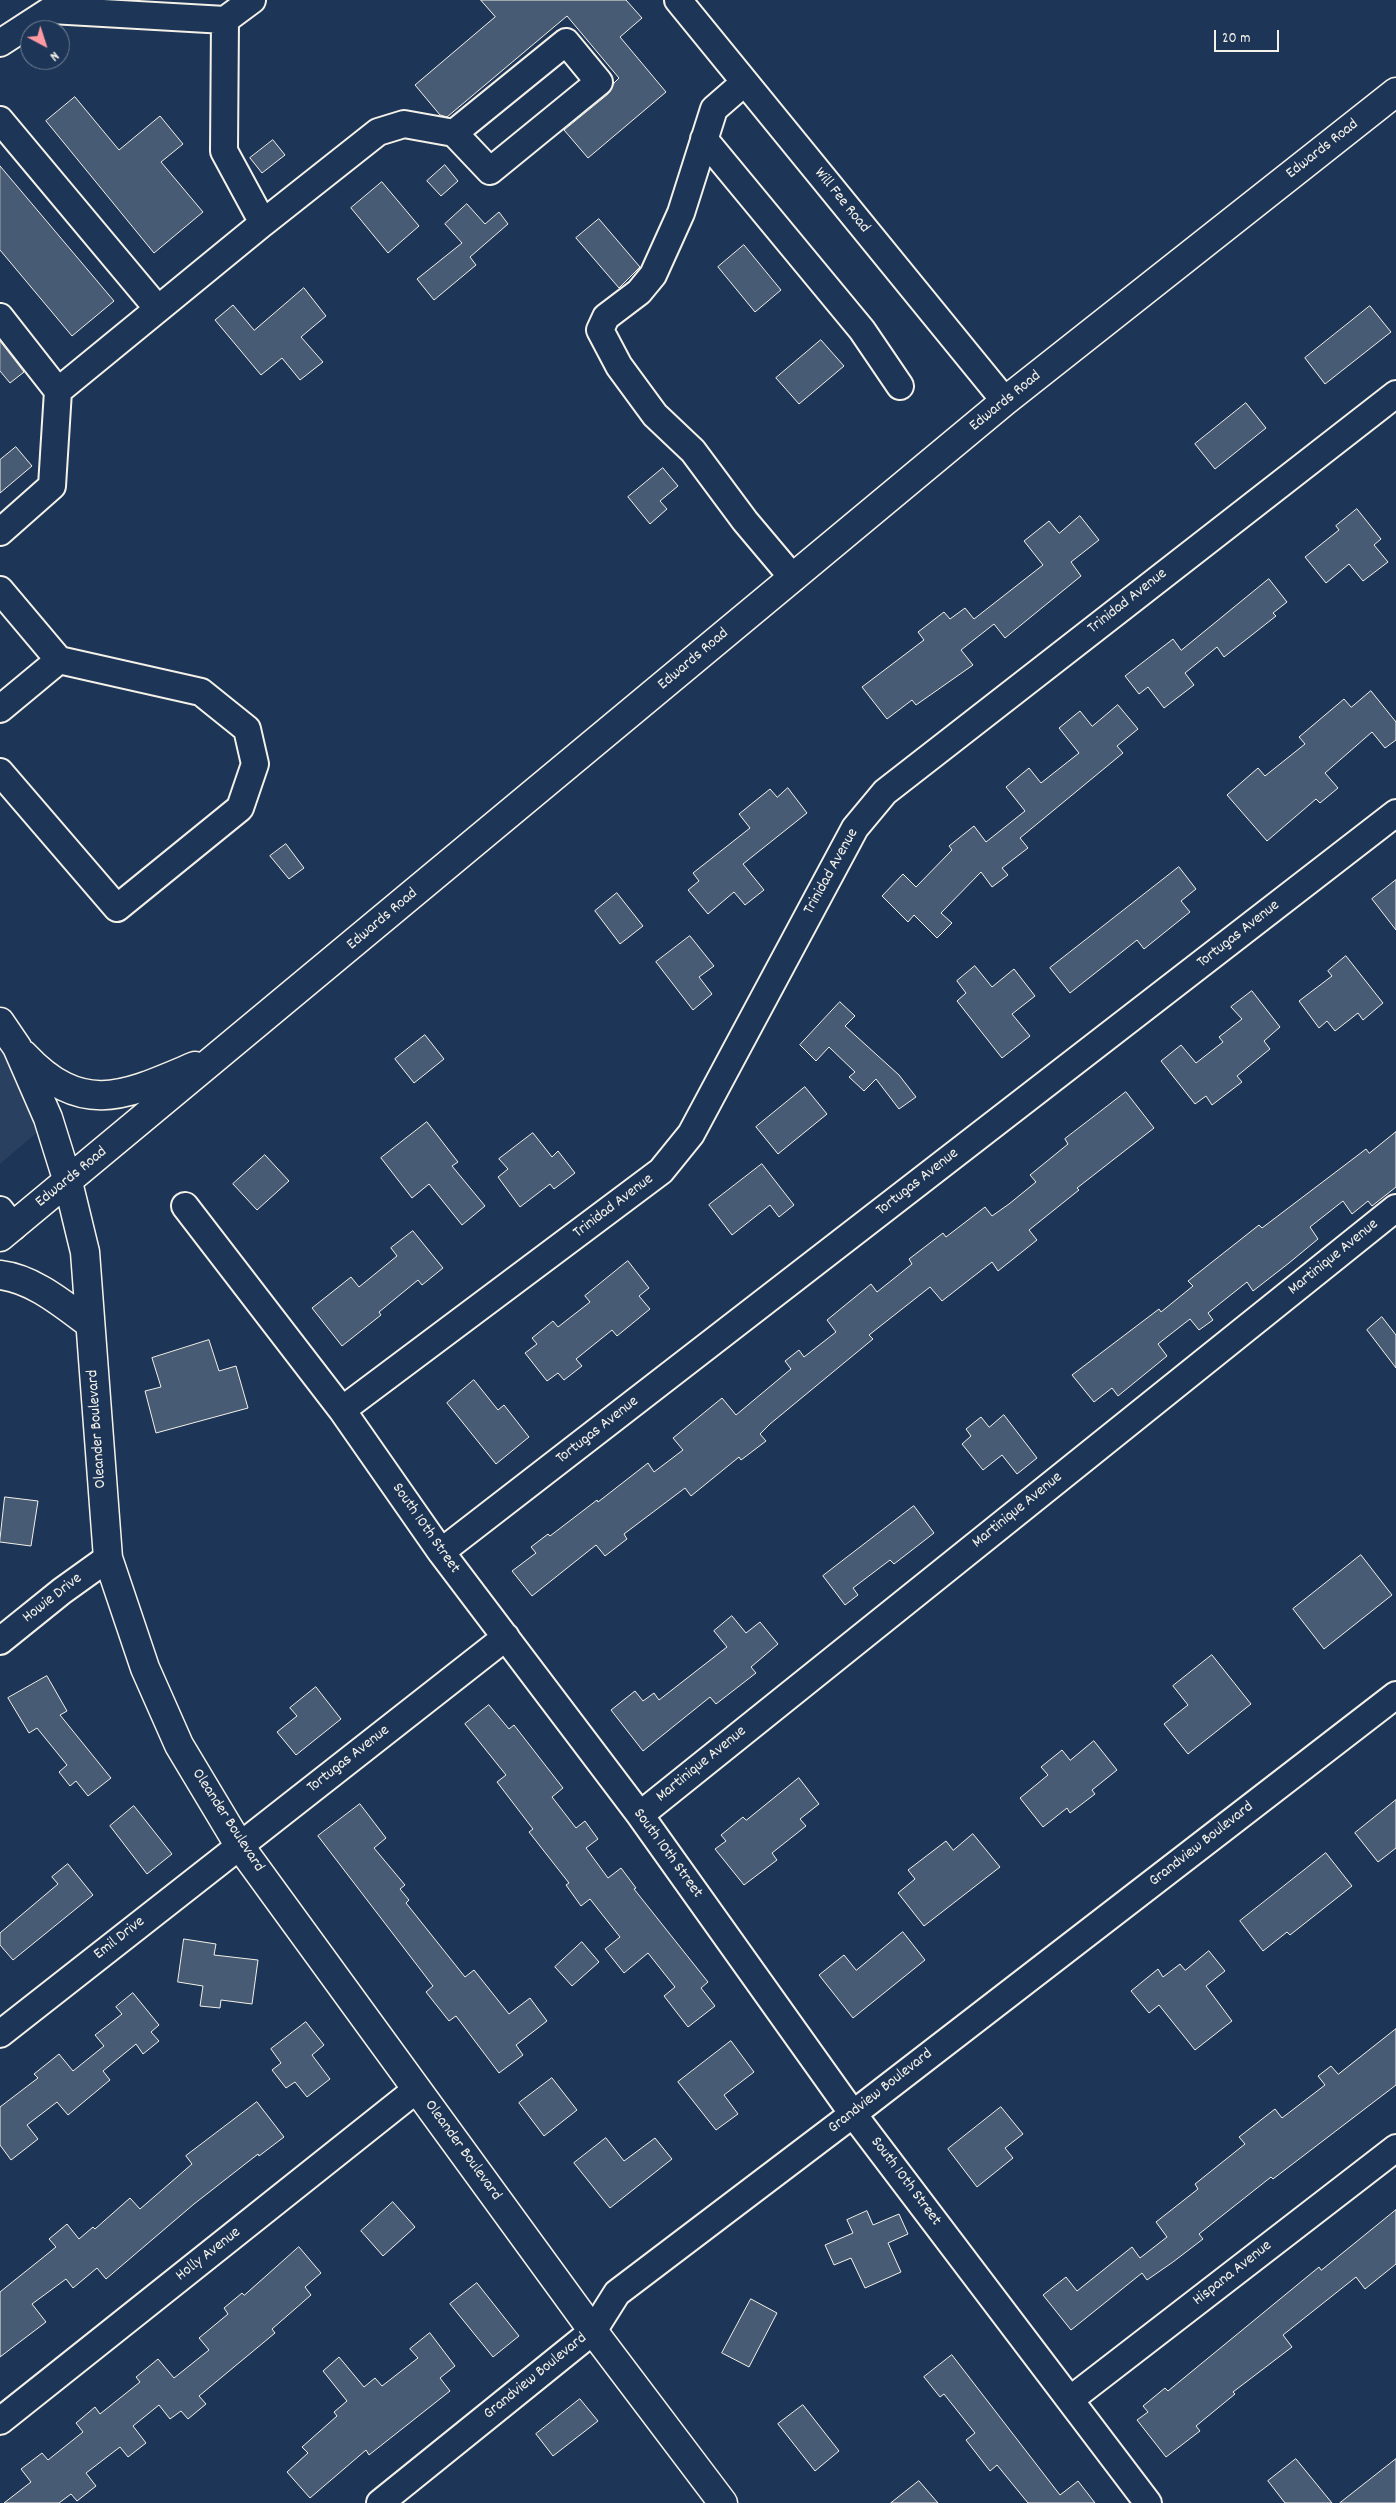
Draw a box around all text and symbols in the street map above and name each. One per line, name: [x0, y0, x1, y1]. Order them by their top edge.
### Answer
north arrow: [20, 20, 70, 70]
scale bar: [1216, 20, 1281, 52]
text: 20 m: [1222, 28, 1250, 50]
text: N: [45, 46, 63, 66]
street label: Edwards Road: [1283, 116, 1363, 184]
street label: Will Fee Road: [809, 165, 873, 237]
street label: Edwards Road: [966, 367, 1046, 437]
street label: Trinidad Avenue: [1084, 565, 1172, 639]
street label: Edwards Road: [655, 625, 733, 695]
street label: Trinidad Avenue: [800, 826, 864, 918]
street label: Edwards Road: [344, 885, 422, 955]
street label: Tortugas Avenue: [1194, 897, 1284, 973]
street label: Edwards Road: [32, 1143, 112, 1213]
street label: Tortugas Avenue: [873, 1145, 963, 1221]
street label: Trinidad Avenue: [570, 1171, 658, 1243]
street label: Martinique Avenue: [1285, 1216, 1383, 1300]
street label: Oleander Boulevard: [84, 1369, 112, 1489]
street label: Tortugas Avenue: [553, 1393, 643, 1469]
street label: Martinique Avenue: [969, 1469, 1067, 1553]
street label: South 10th Street: [387, 1480, 463, 1578]
street label: Howie Drive: [19, 1570, 87, 1628]
street label: Tortugas Avenue: [304, 1722, 394, 1798]
street label: Martinique Avenue: [653, 1723, 751, 1807]
street label: Oleander Boulevard: [187, 1766, 267, 1876]
street label: Grandview Boulevard: [1146, 1798, 1258, 1892]
street label: South 10th Street: [628, 1805, 706, 1903]
street label: Emil Drive: [91, 1913, 149, 1965]
street label: Grandview Boulevard: [825, 2045, 937, 2139]
street label: Oleander Boulevard: [419, 2097, 505, 2205]
street label: South 10th Street: [865, 2134, 945, 2230]
street label: Holly Avenue: [173, 2224, 245, 2286]
street label: Hispana Avenue: [1190, 2237, 1276, 2311]
street label: Grandview Boulevard: [481, 2330, 591, 2424]

